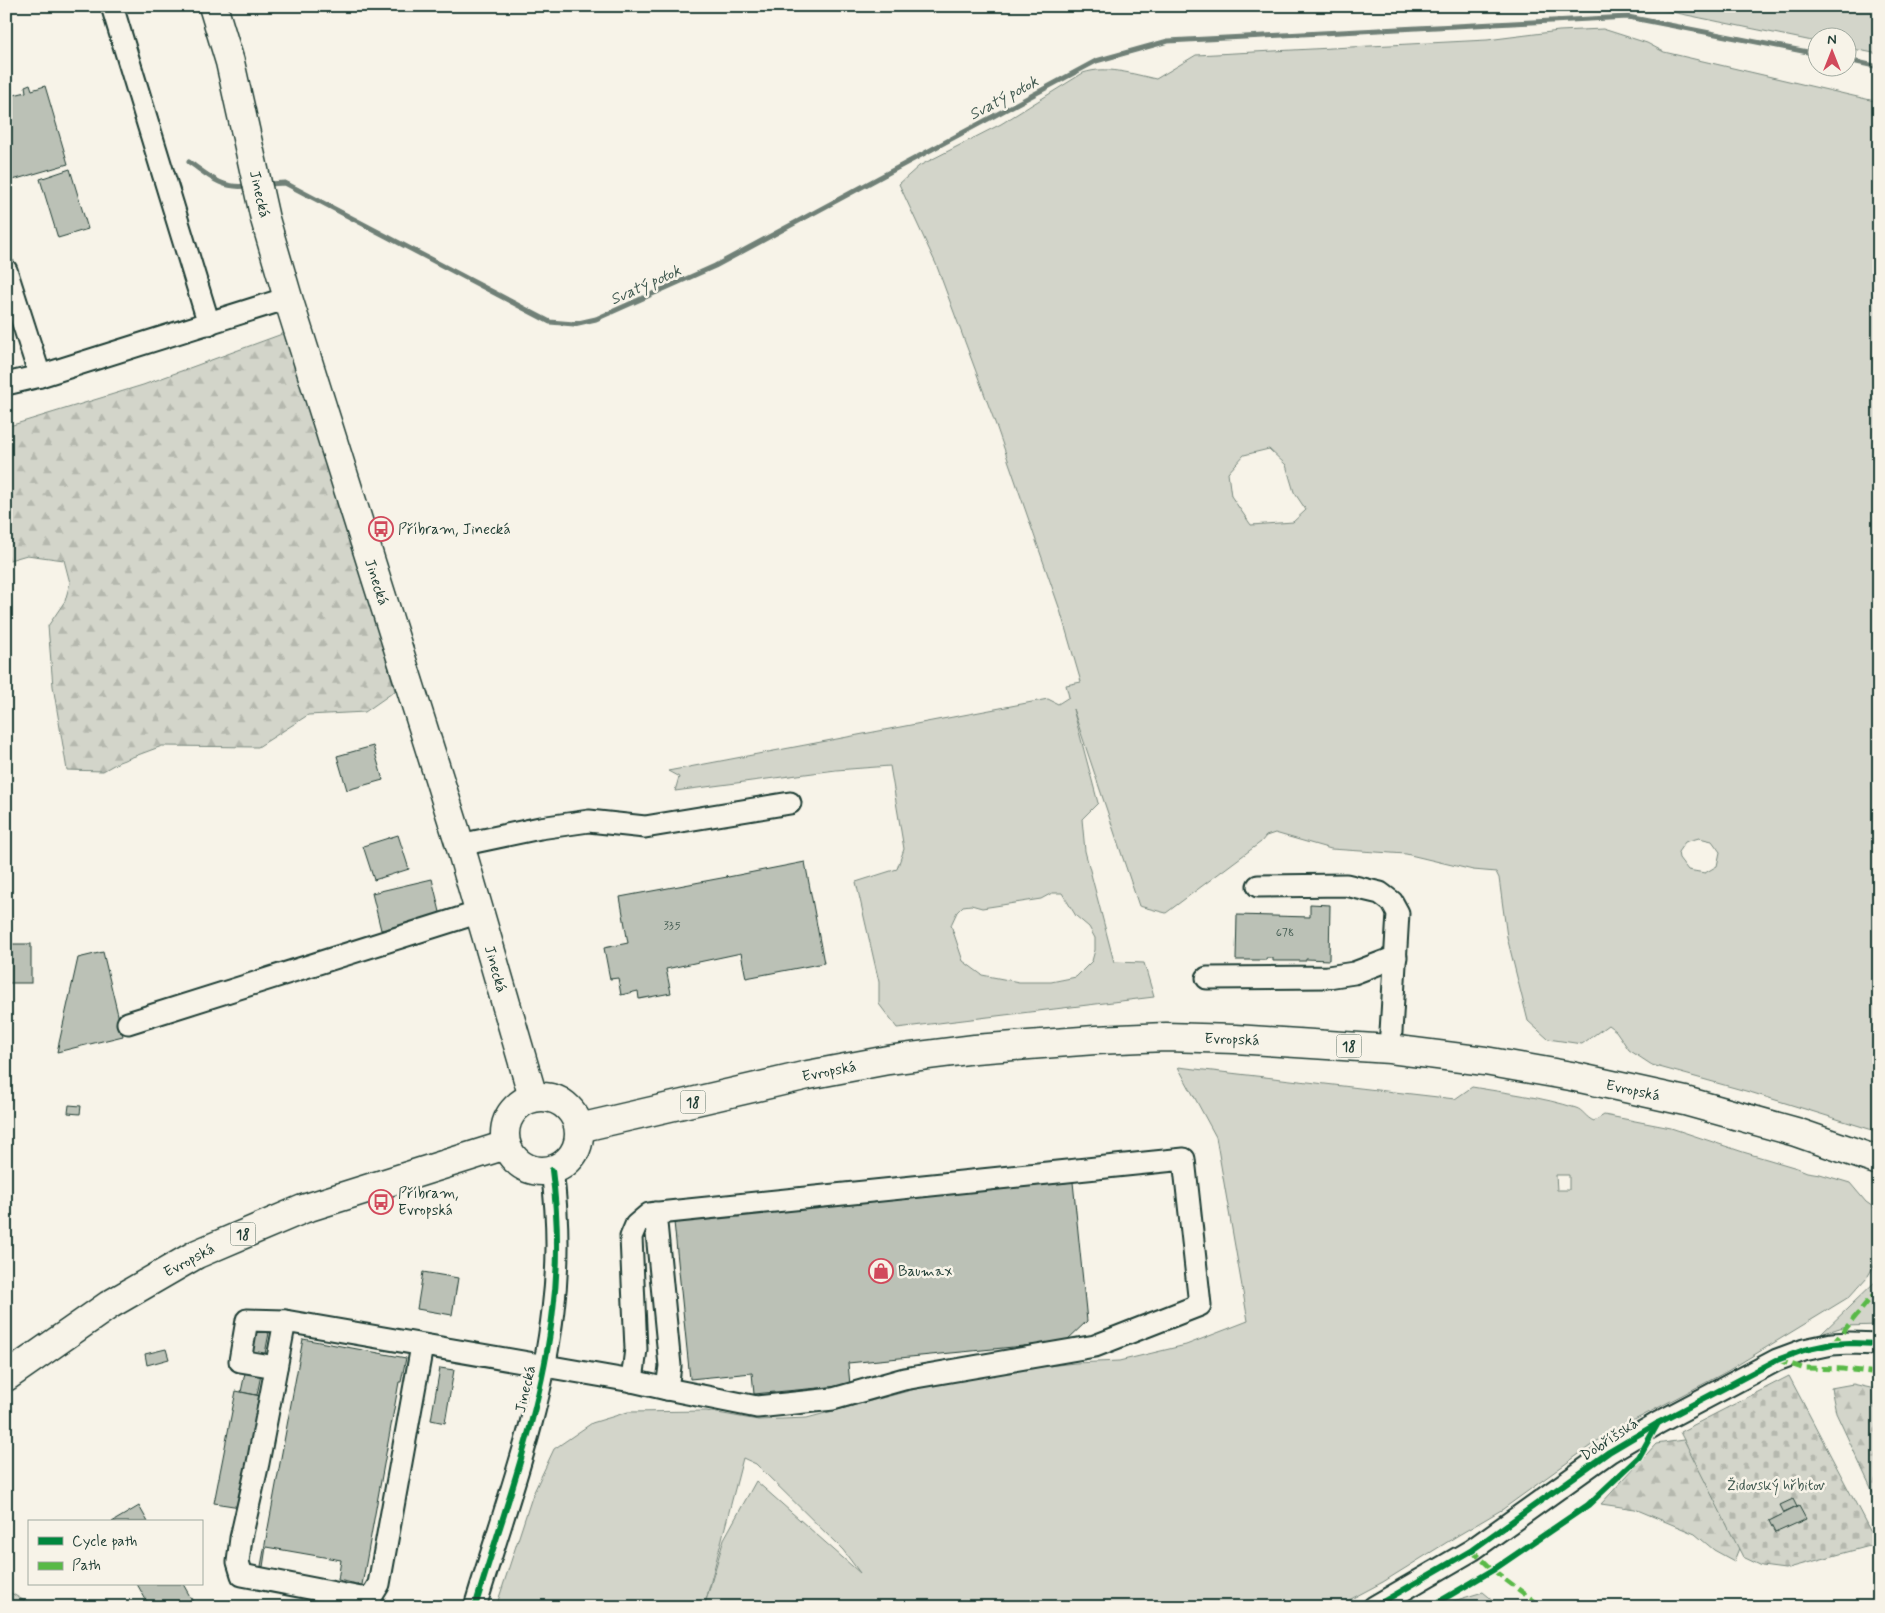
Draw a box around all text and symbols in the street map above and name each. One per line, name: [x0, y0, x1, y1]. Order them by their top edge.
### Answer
north arrow: [1808, 28, 1858, 78]
text: N: [1827, 31, 1837, 49]
water label: Svatý potok: [965, 71, 1042, 125]
street label: Jinecká: [244, 169, 274, 220]
water label: Svatý potok: [607, 260, 684, 310]
bus stop icon: Příbram, Jinecká: [368, 516, 394, 542]
place label: Příbram, Jinecká: [398, 520, 511, 540]
street label: Jinecká: [359, 556, 393, 608]
house number: 335: [663, 918, 681, 934]
house number: 678: [1276, 925, 1294, 941]
street label: Jinecká: [479, 943, 511, 995]
street label: Evropská: [1204, 1029, 1260, 1051]
road number: 18: [1336, 1034, 1362, 1058]
street label: Evropská: [800, 1057, 858, 1087]
street label: Evropská: [1604, 1075, 1662, 1106]
road number: 18: [680, 1090, 706, 1114]
place label: Příbram, Evropská: [398, 1184, 459, 1221]
bus stop icon: Příbram, Evropská: [368, 1189, 394, 1215]
road number: 18: [230, 1222, 256, 1246]
street label: Evropská: [160, 1239, 218, 1283]
shop icon: Baumax: [868, 1258, 894, 1284]
place label: Baumax: [898, 1262, 952, 1282]
street label: Jinecká: [511, 1364, 541, 1415]
street label: Dobříšská: [1577, 1414, 1642, 1466]
park label: Židovský hřbitov: [1727, 1476, 1825, 1496]
legend: [28, 1520, 202, 1586]
text: Cycle path: [72, 1532, 137, 1552]
text: Path: [72, 1556, 101, 1576]

